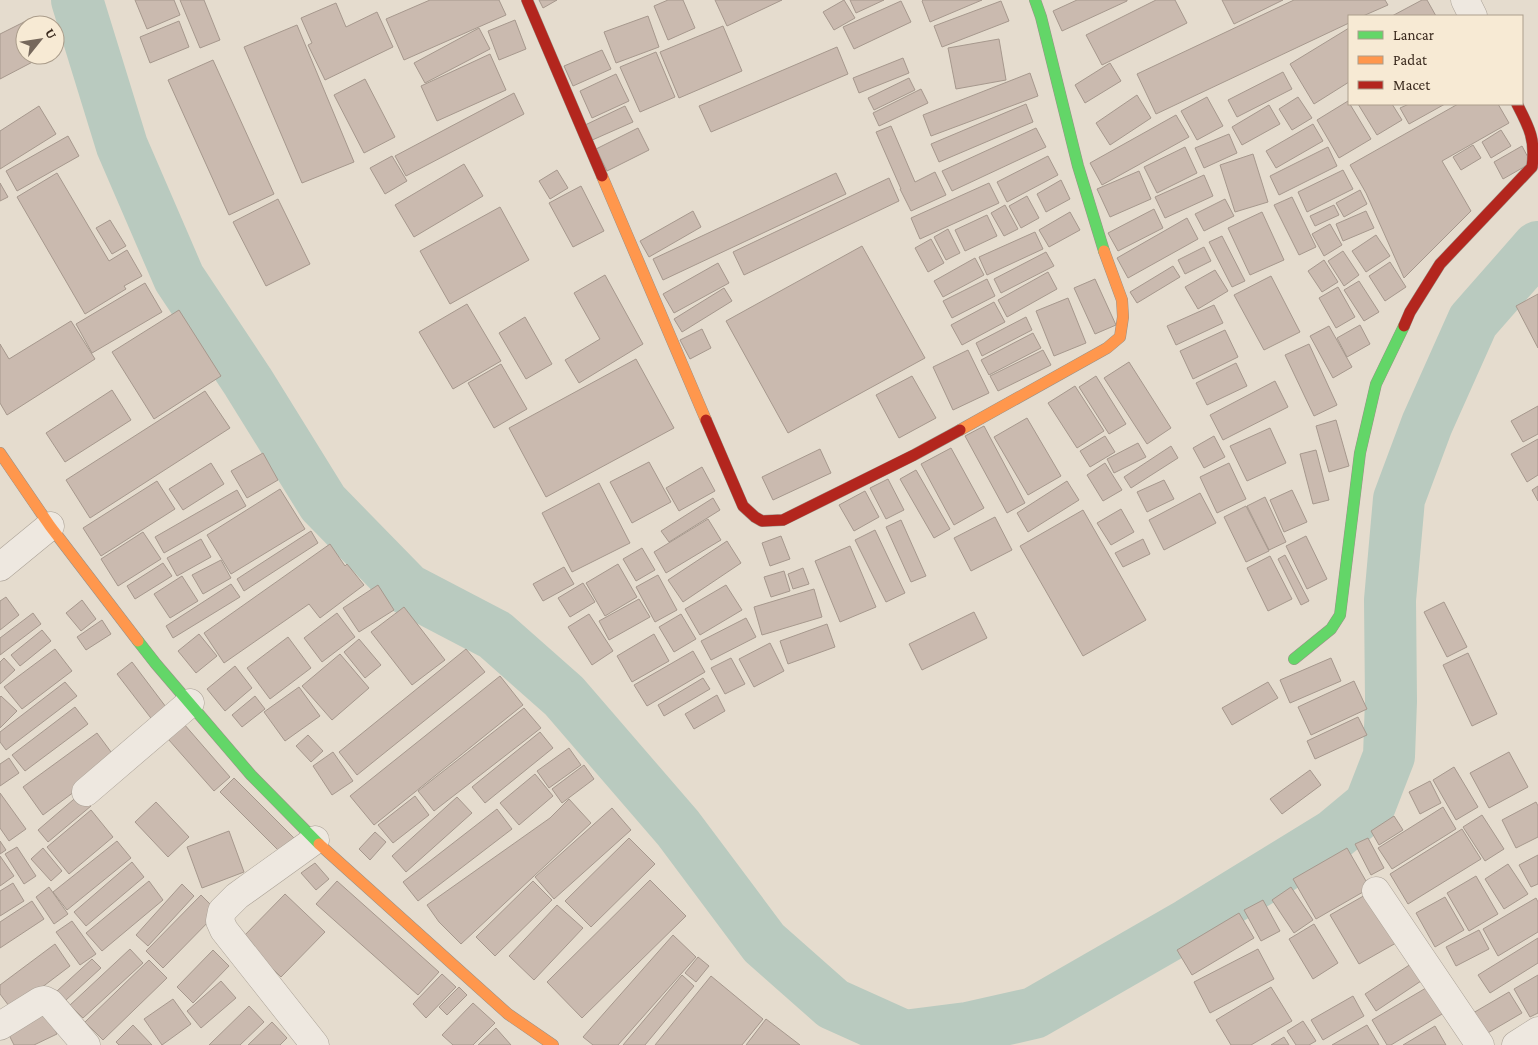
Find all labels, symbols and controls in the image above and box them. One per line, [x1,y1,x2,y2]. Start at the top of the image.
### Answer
north arrow [15,15,65,65]
legend [1348,15,1523,105]
text: U [42,25,61,42]
text: Lancar [1393,27,1435,43]
text: Padat [1393,52,1428,68]
text: Macet [1393,77,1431,93]

